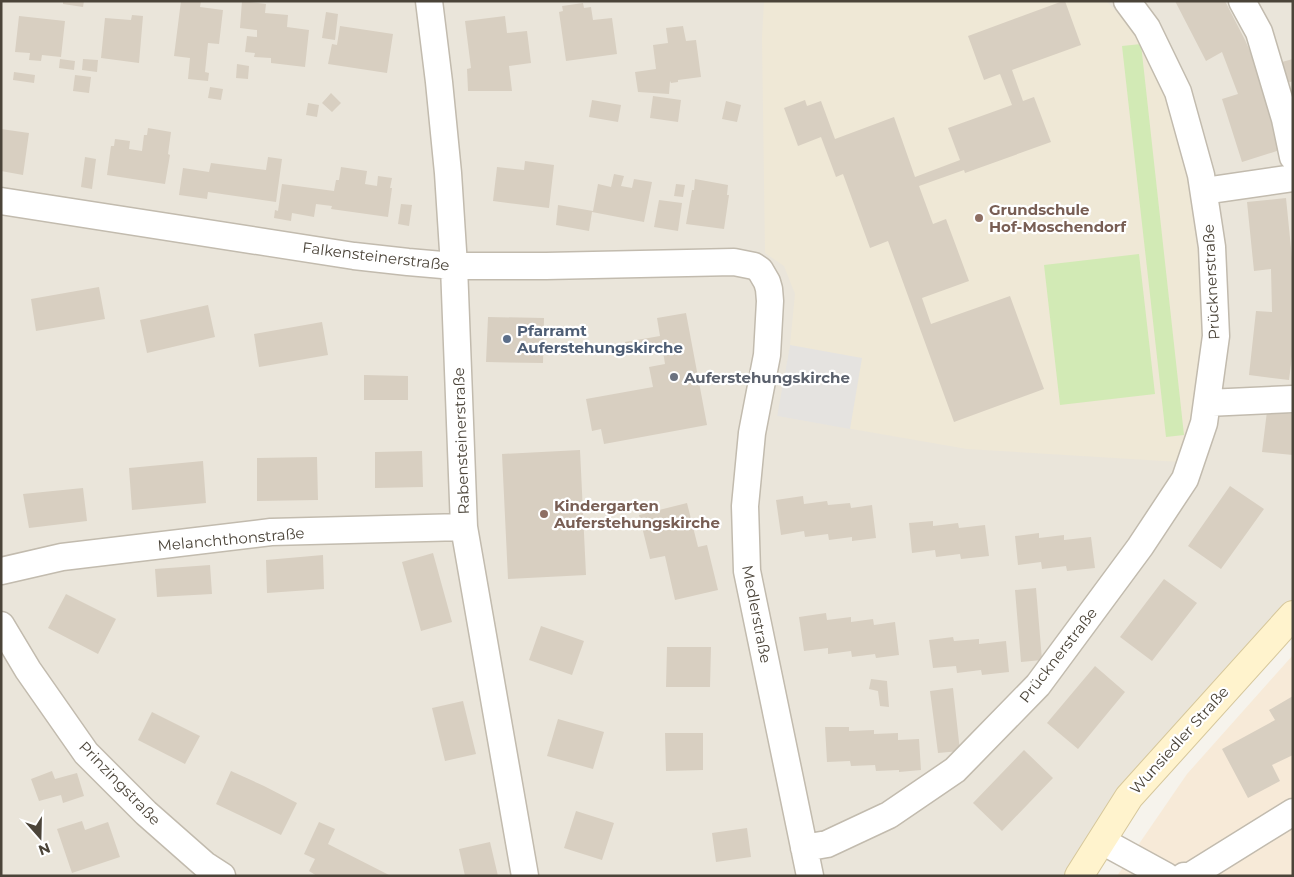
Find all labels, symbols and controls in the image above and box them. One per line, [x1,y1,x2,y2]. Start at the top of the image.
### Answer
place label: Grundschule Hof-Moschendorf [989,200,1127,236]
marker: Grundschule Hof-Moschendorf [973,212,985,224]
street label: Prücknerstraße [1198,224,1224,340]
street label: Falkensteinerstraße [301,238,451,274]
place label: Pfarramt Auferstehungskirche [516,321,683,357]
marker: Pfarramt Auferstehungskirche [501,333,513,345]
street label: Rabensteinerstraße [449,367,473,515]
place label: Auferstehungskirche [683,368,850,387]
marker: Auferstehungskirche [668,371,680,383]
place label: Kindergarten Auferstehungskirche [553,496,720,532]
marker: Kindergarten Auferstehungskirche [538,508,550,520]
street label: Melanchthonstraße [157,523,305,555]
street label: Medlerstraße [738,563,776,665]
street label: Prücknerstraße [1015,604,1101,706]
street label: Wunsiedler Straße [1126,682,1232,798]
street label: Prinzingstraße [75,737,165,829]
north arrow [15,812,65,862]
text: N [36,839,53,860]

